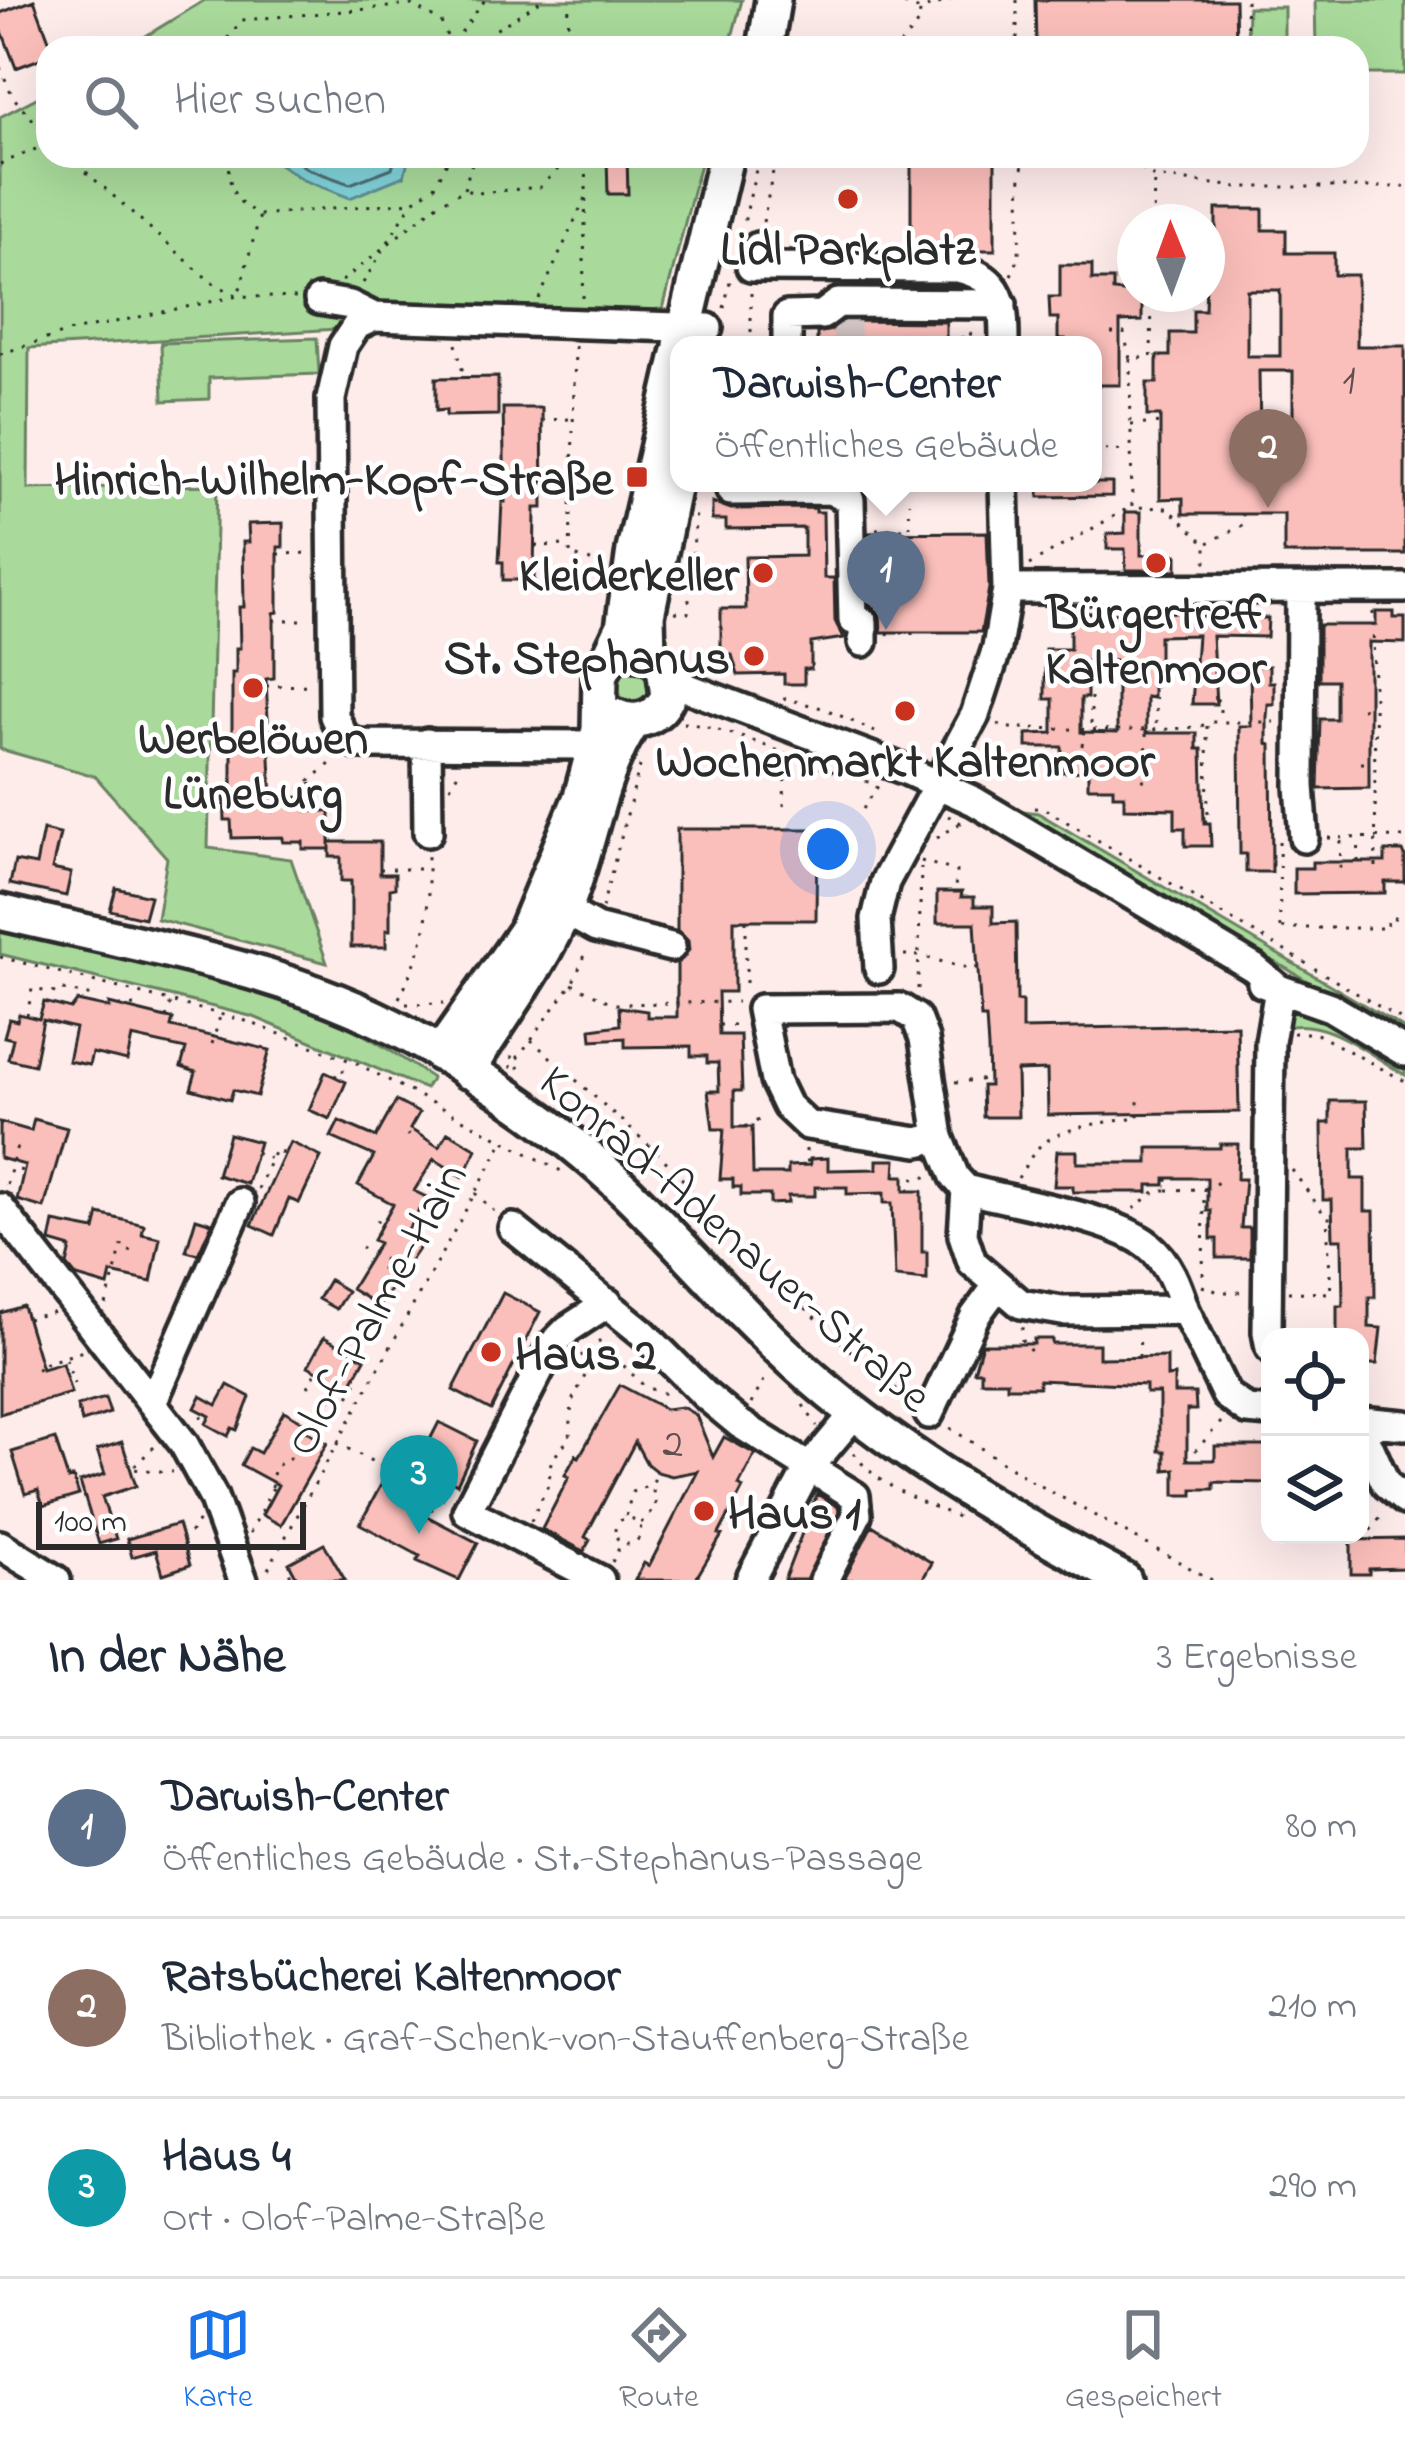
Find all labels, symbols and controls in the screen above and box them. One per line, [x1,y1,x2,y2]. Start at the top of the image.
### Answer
search box [36,36,1369,168]
icon: search [78,69,144,135]
text: Hier suchen [174,69,386,135]
marker: Lidl Parkplatz [835,186,861,212]
north arrow [1117,204,1225,312]
place label: Lidl Parkplatz [720,217,976,287]
popup [670,336,1102,492]
house number: 1 [1342,351,1356,412]
text: Darwish-Center [714,353,1000,419]
pin: 2 [1229,409,1307,508]
text: Öffentliches Gebäude [714,419,1058,476]
place label: Hinrich-Wilhelm-Kopf-Straße [54,447,614,517]
marker: Hinrich-Wilhelm-Kopf-Straße [624,464,650,490]
pin: 1 [847,531,925,630]
place label: Kleiderkeller [519,543,740,613]
marker: Bürgertreff Kaltenmoor [1143,550,1169,576]
marker: Kleiderkeller [750,560,776,586]
place label: Bürgertreff Kaltenmoor [1044,581,1267,706]
place label: St. Stephanus [444,626,730,696]
marker: St. Stephanus [741,643,767,669]
marker: Werbelöwen Lüneburg [240,675,266,701]
marker: Wochenmarkt Kaltenmoor [892,698,918,724]
place label: Werbelöwen Lüneburg [138,706,368,833]
place label: Wochenmarkt Kaltenmoor [655,729,1156,799]
your location [798,819,858,879]
street label: Konrad-Adenauer-Straße [522,1050,946,1432]
street label: Olof-Palme-Hain [269,1151,488,1470]
place label: Haus 2 [515,1322,657,1392]
map controls [1261,1328,1369,1544]
button: locate [1261,1328,1369,1436]
marker: Haus 2 [478,1339,504,1365]
house number: 2 [663,1415,683,1476]
pin: 3 [380,1435,458,1534]
button: layers [1261,1436,1369,1544]
place label: Haus 1 [728,1481,861,1551]
scale bar [36,1496,306,1549]
marker: Haus 1 [691,1498,717,1524]
text: 100 m [54,1499,127,1547]
text: In der Nähe [48,1621,285,1696]
text: 3 Ergebnisse [1156,1630,1357,1687]
text: Darwish-Center [162,1766,448,1832]
text: 1 [81,1799,93,1856]
text: 80 m [1286,1799,1357,1856]
text: Öffentliches Gebäude · St.-Stephanus-Passage [162,1832,923,1889]
text: Ratsbücherei Kaltenmoor [162,1946,620,2012]
text: 2 [77,1979,97,2036]
text: 210 m [1268,1979,1357,2036]
text: Bibliothek · Graf-Schenk-von-Stauffenberg-Straße [162,2012,969,2069]
text: Haus 4 [162,2126,291,2192]
text: 3 [79,2159,95,2216]
text: 290 m [1269,2159,1357,2216]
text: Ort · Olof-Palme-Straße [162,2192,545,2249]
tab: Karte [183,2302,253,2422]
tab: Route [619,2302,699,2422]
tab: Gespeichert [1065,2302,1222,2422]

